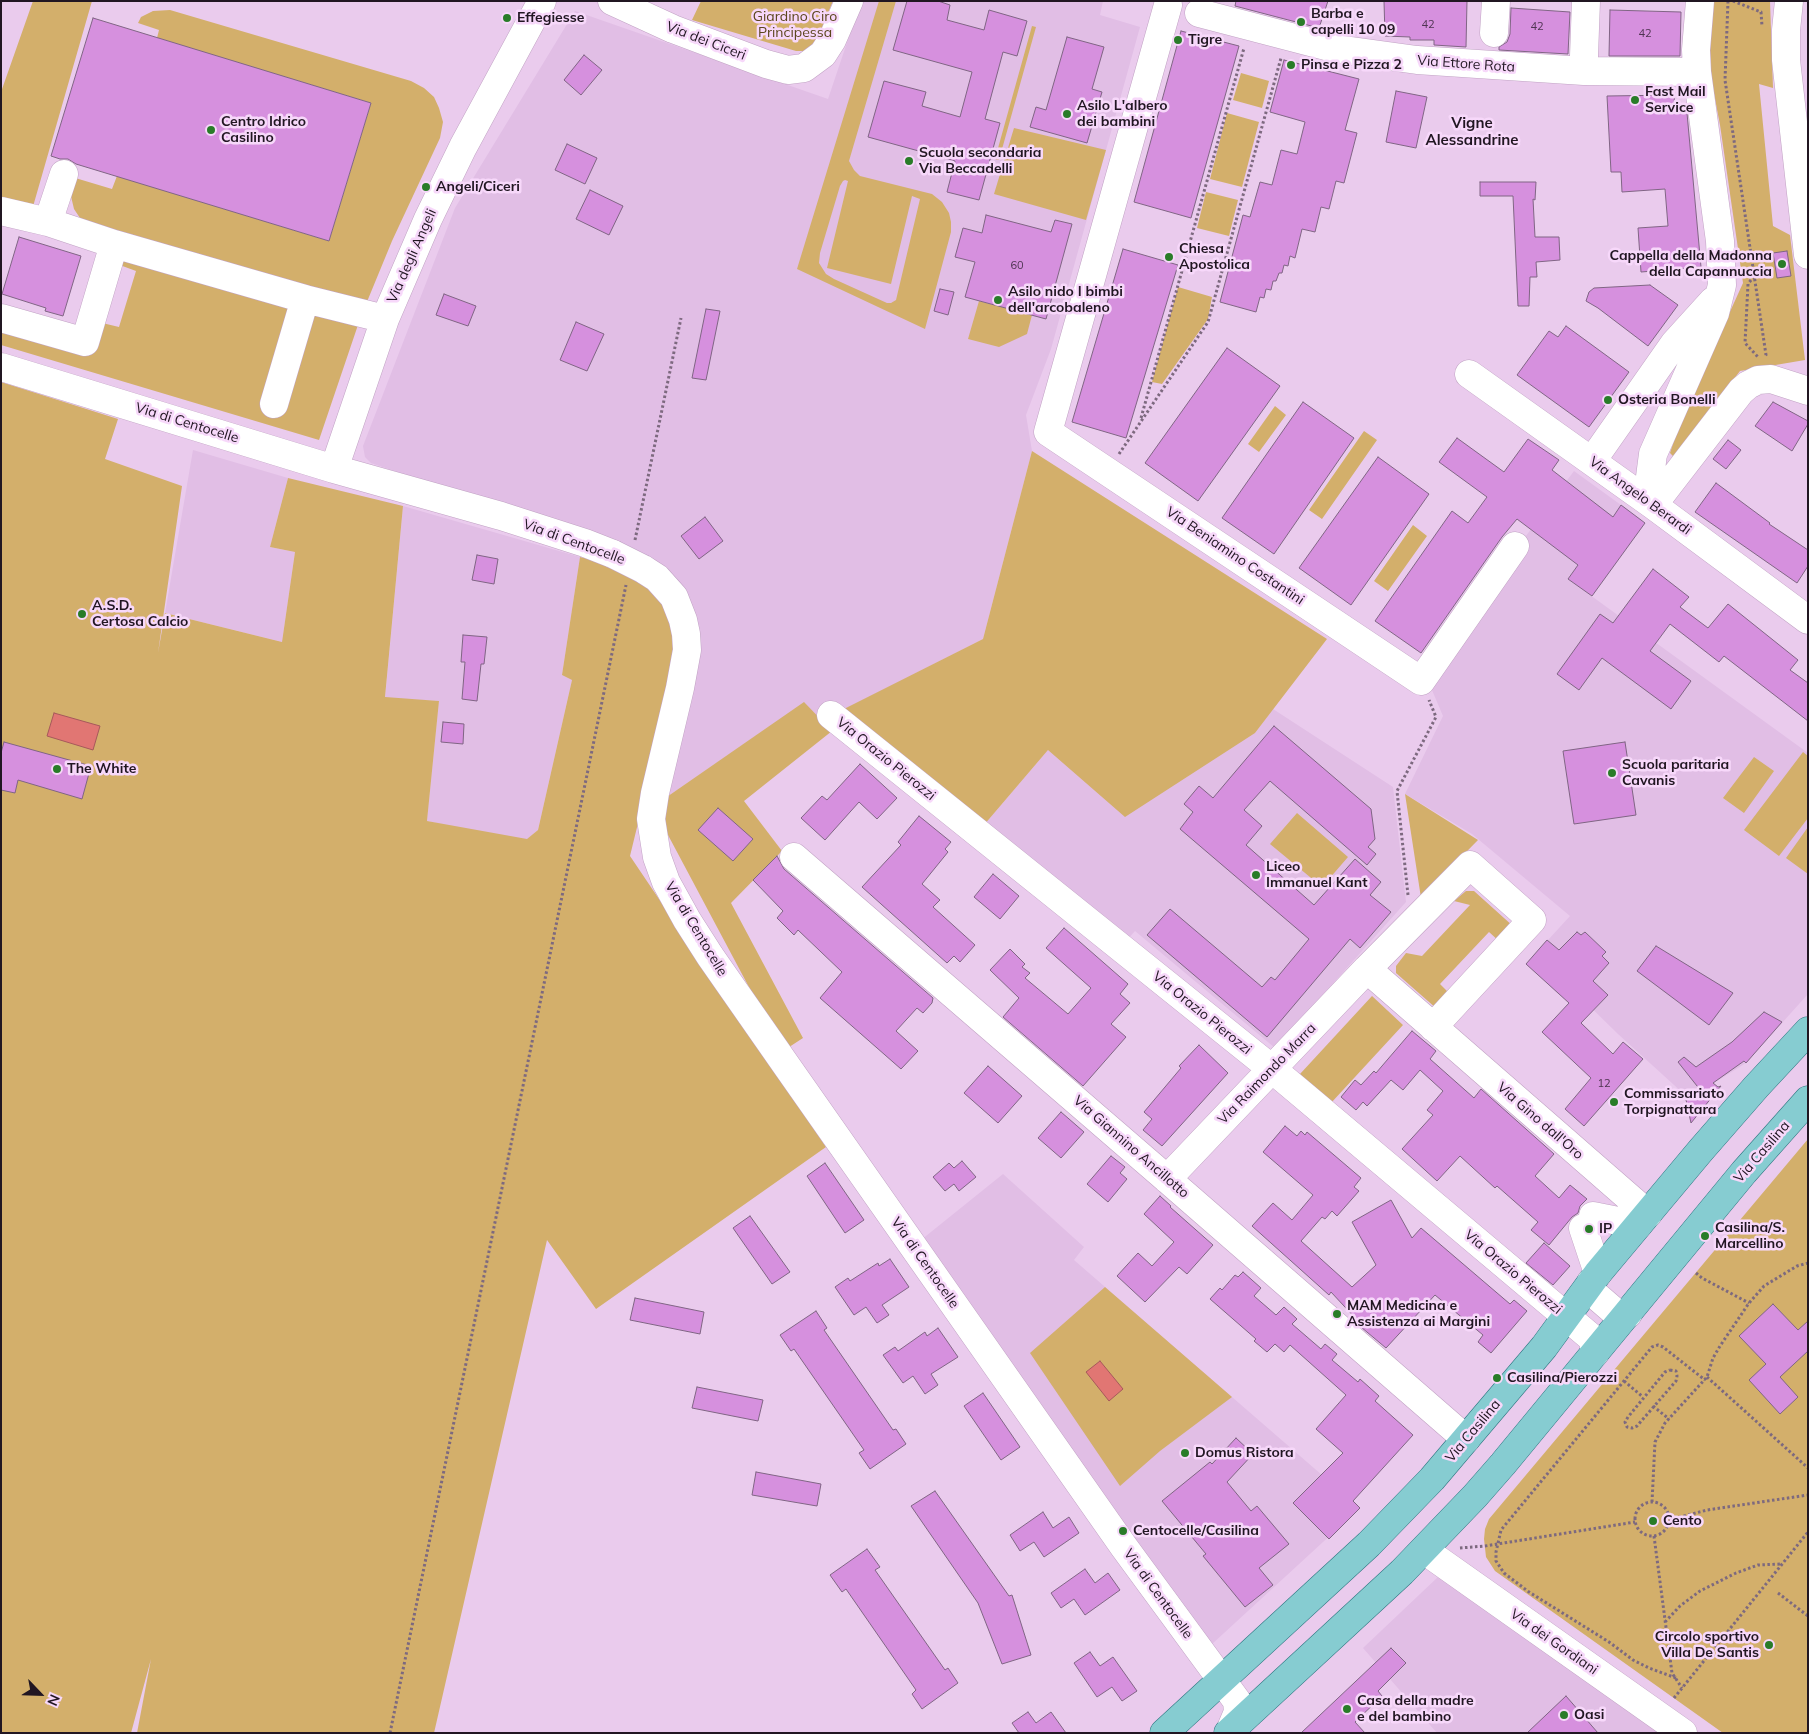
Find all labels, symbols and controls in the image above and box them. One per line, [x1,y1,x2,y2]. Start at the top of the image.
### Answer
place label: Barba e capelli 10 09 [1311,6,1395,38]
park label: Giardino Ciro Principessa [753,9,837,41]
place label: Effegiesse [517,10,584,26]
marker: Effegiesse [501,12,513,24]
marker: Barba e capelli 10 09 [1295,16,1307,28]
street label: Via dei Ciceri [664,18,748,64]
house number: 42 [1421,18,1435,32]
house number: 42 [1530,20,1544,34]
house number: 42 [1638,27,1652,41]
place label: Tigre [1188,32,1222,48]
marker: Tigre [1172,34,1184,46]
street label: Via Ettore Rota [1417,52,1515,76]
place label: Pinsa e Pizza 2 [1301,57,1402,73]
marker: Pinsa e Pizza 2 [1285,59,1297,71]
place label: Fast Mail Service [1645,84,1706,116]
marker: Fast Mail Service [1629,94,1641,106]
place label: Asilo L'albero dei bambini [1077,98,1167,130]
marker: Asilo L'albero dei bambini [1061,108,1073,120]
place label: Centro Idrico Casilino [221,114,306,146]
district label: Vigne Alessandrine [1425,114,1519,149]
marker: Centro Idrico Casilino [205,124,217,136]
place label: Scuola secondaria Via Beccadelli [919,145,1041,178]
marker: Scuola secondaria Via Beccadelli [903,155,915,167]
place label: Angeli/Ciceri [436,179,520,195]
marker: Angeli/Ciceri [420,181,432,193]
street label: Via degli Angeli [384,206,440,306]
place label: Chiesa Apostolica [1179,241,1250,274]
place label: Cappella della Madonna della Capannuccia [1610,248,1772,280]
marker: Chiesa Apostolica [1163,251,1175,263]
marker: Cappella della Madonna della Capannuccia [1776,258,1788,270]
house number: 60 [1010,259,1024,273]
place label: Asilo nido I bimbi dell'arcobaleno [1008,284,1123,316]
marker: Asilo nido I bimbi dell'arcobaleno [992,294,1004,306]
place label: Osteria Bonelli [1618,392,1716,408]
marker: Osteria Bonelli [1602,394,1614,406]
street label: Via di Centocelle [133,399,241,447]
street label: Via Angelo Berardi [1586,453,1694,539]
street label: Via Beniamino Costantini [1163,503,1307,609]
street label: Via di Centocelle [521,516,627,568]
place label: A.S.D. Certosa Calcio [92,598,188,630]
marker: A.S.D. Certosa Calcio [76,608,88,620]
street label: Via Orazio Pierozzi [833,714,939,804]
place label: Scuola paritaria Cavanis [1622,757,1729,790]
place label: The White [67,761,136,777]
marker: The White [51,763,63,775]
marker: Scuola paritaria Cavanis [1606,767,1618,779]
place label: Liceo Immanuel Kant [1266,859,1368,892]
marker: Liceo Immanuel Kant [1250,869,1262,881]
street label: Via di Centocelle [661,879,731,979]
street label: Via Orazio Pierozzi [1149,968,1255,1058]
street label: Via Raimondo Marra [1214,1020,1320,1128]
house number: 12 [1597,1077,1611,1091]
street label: Via Gino dall'Oro [1493,1079,1587,1163]
place label: Commissariato Torpignattara [1624,1086,1724,1118]
street label: Via Giannino Ancillotto [1070,1092,1192,1202]
marker: Commissariato Torpignattara [1608,1096,1620,1108]
street label: Via Casilina [1731,1118,1793,1186]
street label: Via di Centocelle [887,1214,963,1312]
place label: Casilina/S. Marcellino [1715,1220,1785,1252]
place label: IP [1599,1221,1612,1237]
marker: IP [1583,1223,1595,1235]
street label: Via Orazio Pierozzi [1461,1226,1565,1318]
marker: Casilina/S. Marcellino [1699,1230,1711,1242]
place label: MAM Medicina e Assistenza ai Margini [1347,1298,1490,1330]
marker: MAM Medicina e Assistenza ai Margini [1331,1308,1343,1320]
place label: Casilina/Pierozzi [1507,1370,1617,1386]
marker: Casilina/Pierozzi [1491,1372,1503,1384]
street label: Via Casilina [1442,1396,1504,1466]
place label: Domus Ristora [1195,1445,1294,1461]
marker: Domus Ristora [1179,1447,1191,1459]
place label: Cento [1663,1513,1702,1529]
marker: Cento [1647,1515,1659,1527]
place label: Centocelle/Casilina [1133,1523,1259,1539]
marker: Centocelle/Casilina [1117,1525,1129,1537]
street label: Via di Centocelle [1120,1546,1196,1642]
street label: Via dei Gordiani [1507,1606,1601,1678]
place label: Circolo sportivo Villa De Santis [1655,1629,1759,1661]
marker: Circolo sportivo Villa De Santis [1763,1639,1775,1651]
north arrow [15,1669,65,1719]
text: N [43,1692,64,1709]
place label: Casa della madre e del bambino [1357,1693,1474,1725]
marker: Casa della madre e del bambino [1341,1703,1353,1715]
place label: Oasi [1574,1707,1604,1723]
marker: Oasi [1558,1709,1570,1721]

